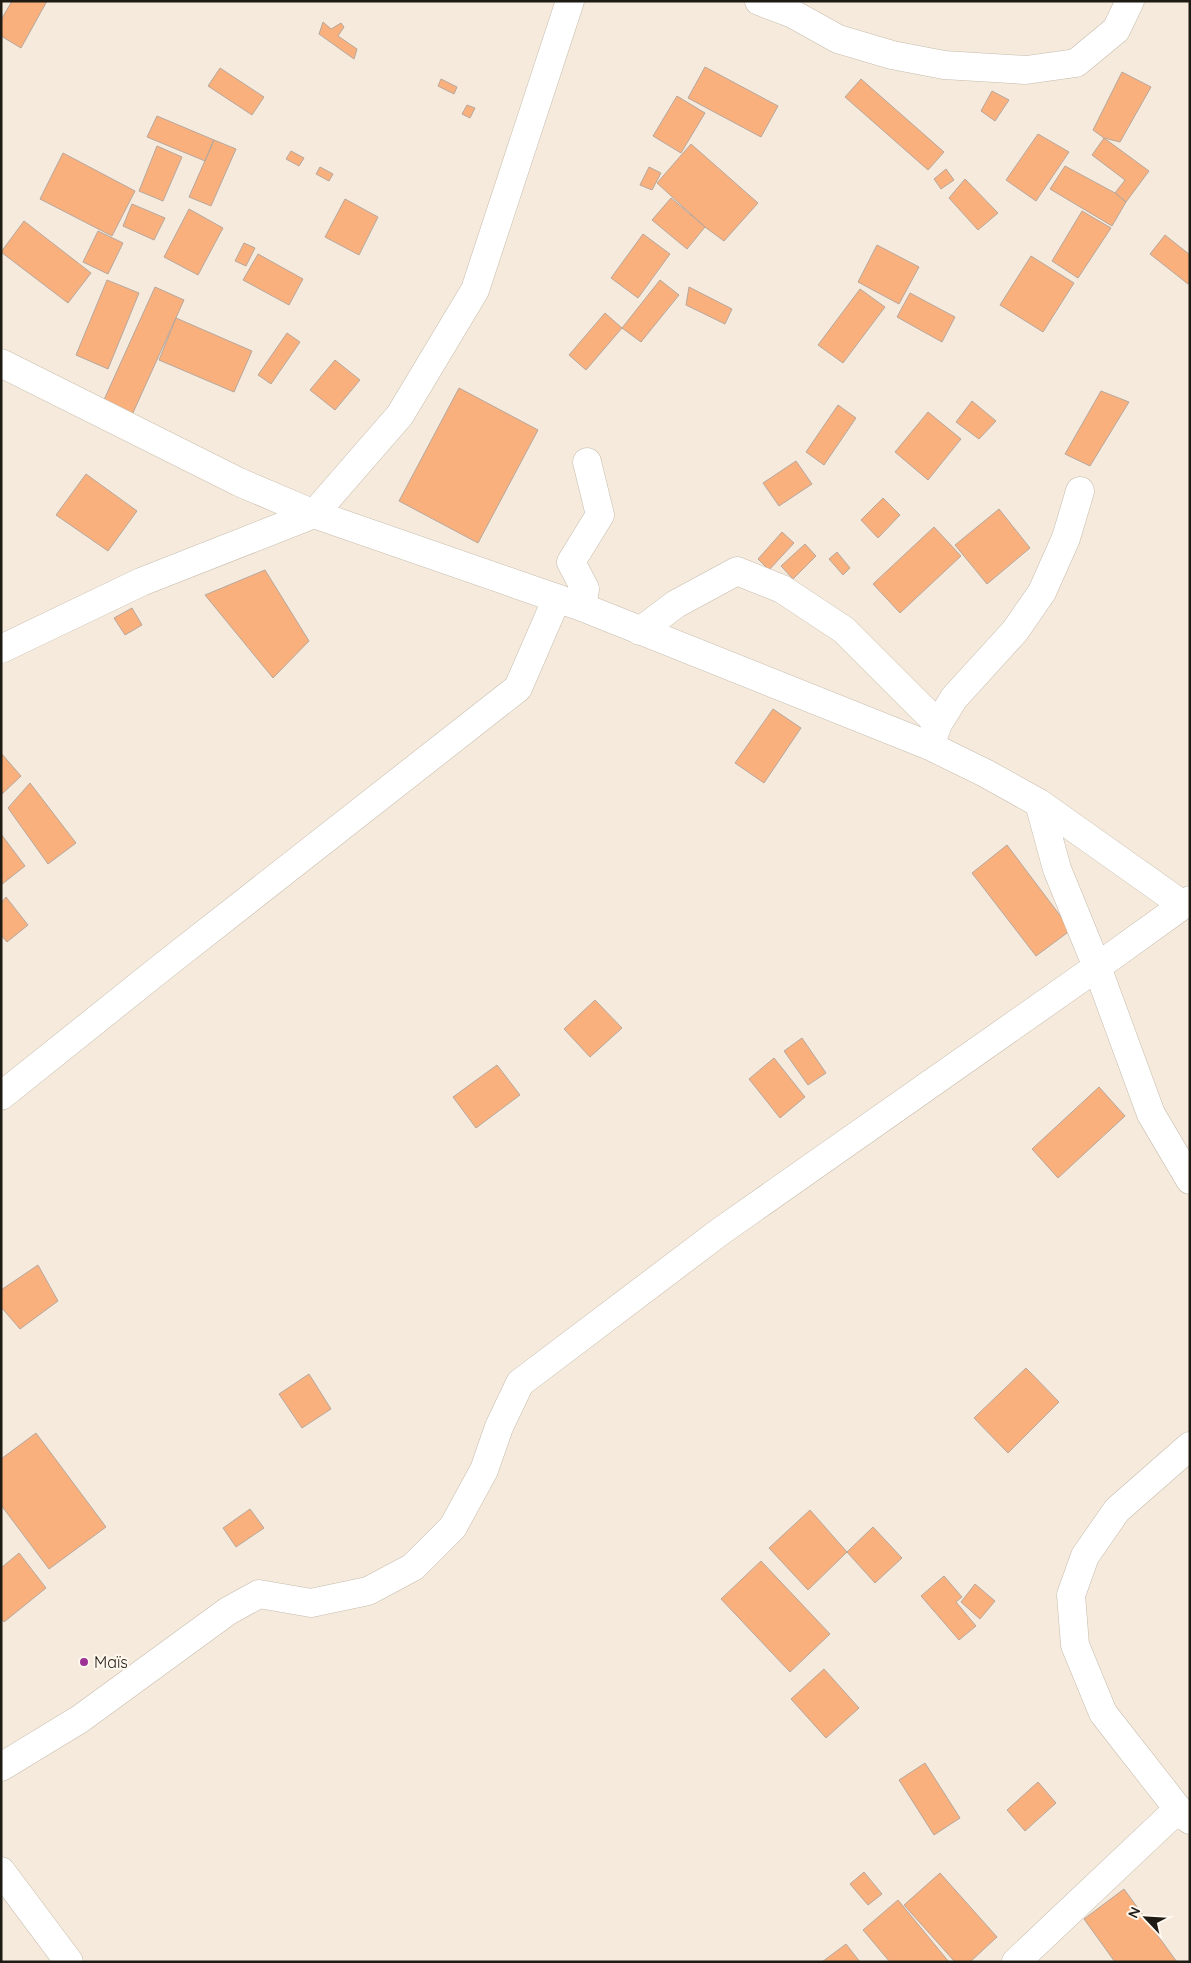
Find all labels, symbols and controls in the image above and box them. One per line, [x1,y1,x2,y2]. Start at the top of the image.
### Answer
place label: Maïs [94,1652,128,1672]
marker: Maïs [78,1656,90,1668]
north arrow [1121,1893,1171,1943]
text: N [1124,1904,1145,1921]

